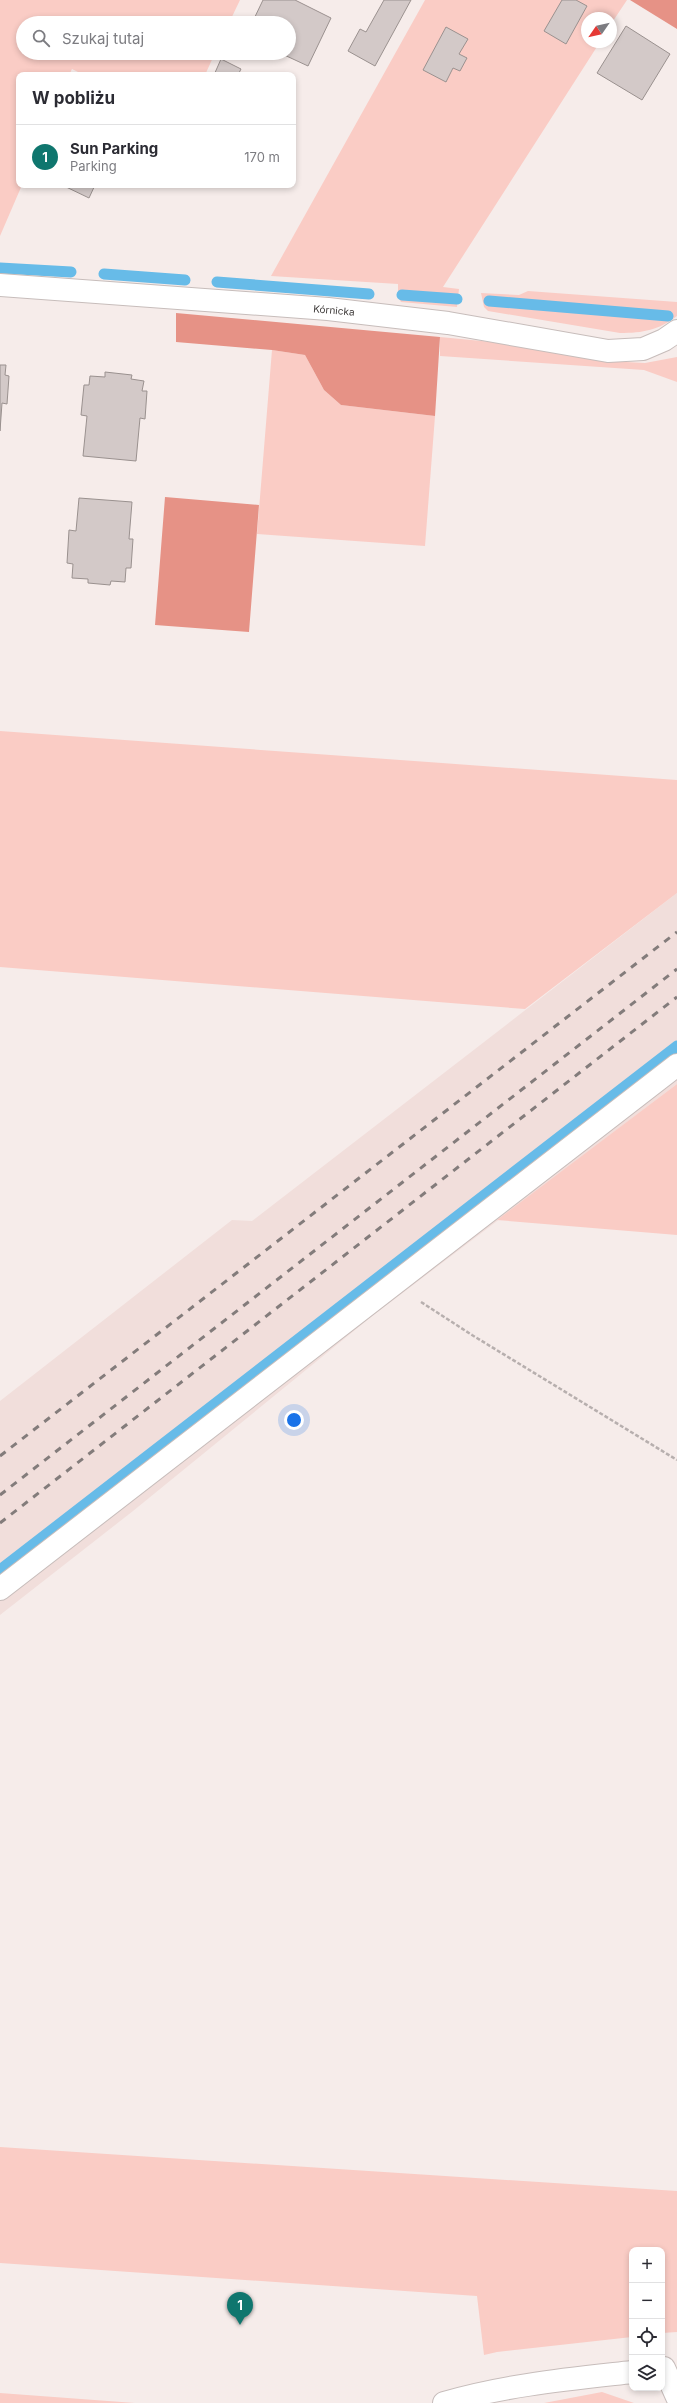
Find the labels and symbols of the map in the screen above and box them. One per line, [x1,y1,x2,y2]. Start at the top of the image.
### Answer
north arrow [581,12,617,48]
street label: Kórnicka [313,302,355,318]
your location [284,1410,304,1430]
pin: 1 [227,2292,253,2325]

